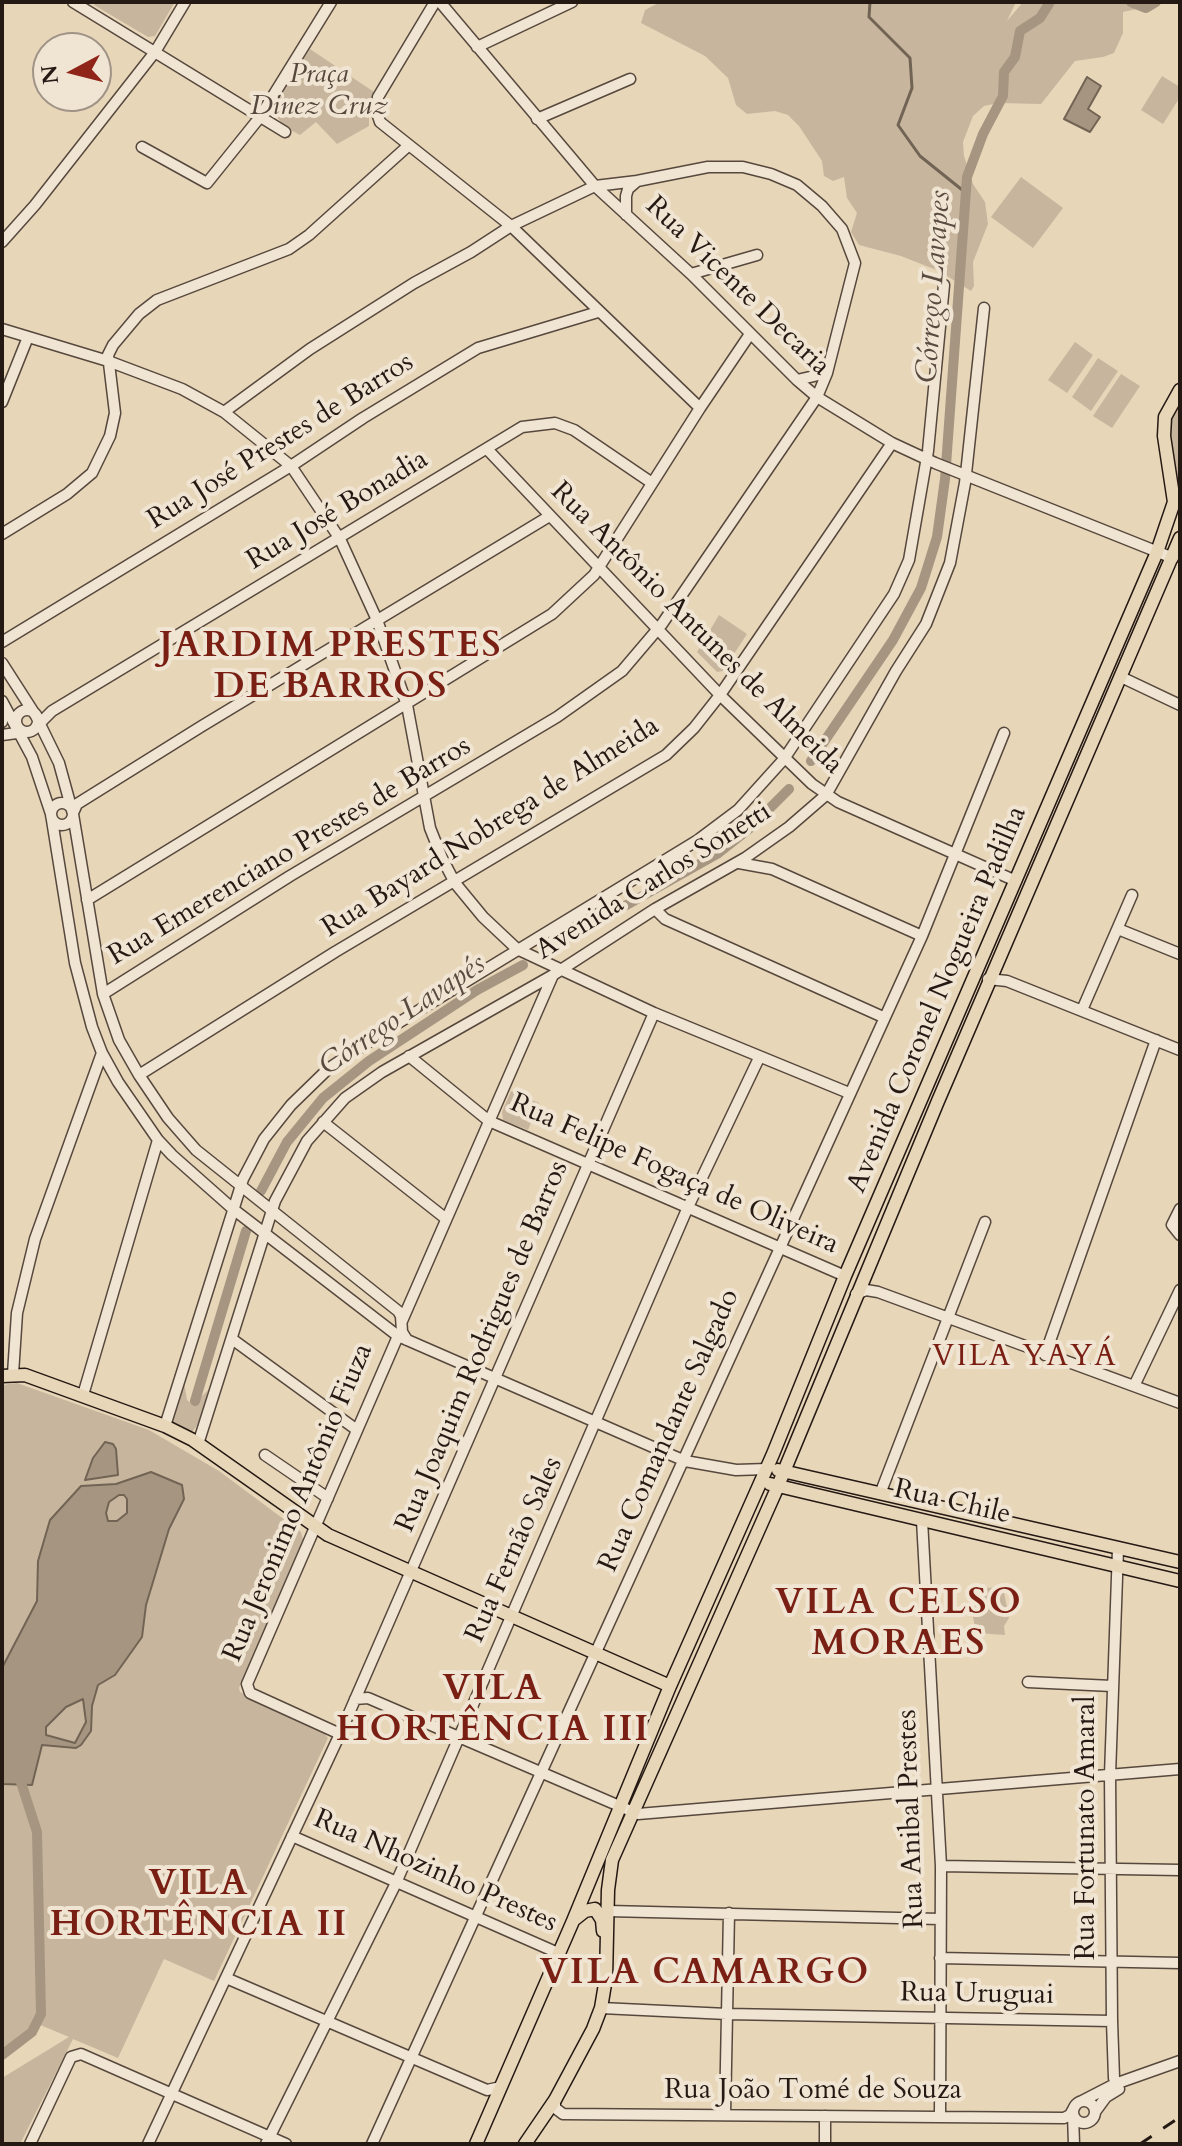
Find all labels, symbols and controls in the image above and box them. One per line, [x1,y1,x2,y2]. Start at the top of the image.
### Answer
north arrow [32,32,112,112]
park label: Praça Dinez Cruz [250,59,388,125]
text: N [34,63,66,86]
water label: Córrego Lavapes [910,189,960,385]
street label: Rua Vicente Decaria [638,190,836,384]
street label: Rua José Prestes de Barros [142,346,420,538]
street label: Rua José Bonadia [241,444,435,578]
street label: Rua Antônio Antunes de Almeida [543,476,849,782]
district label: JARDIM PRESTES DE BARROS [159,626,503,711]
street label: Rua Bayard Nobrega de Almeida [316,710,666,946]
street label: Rua Emerenciano Prestes de Barros [103,730,477,974]
street label: Avenida Carlos Sonetti [530,796,778,968]
street label: Avenida Coronel Nogueira Padilha [841,802,1035,1198]
water label: Córrego Lavapés [313,947,493,1085]
street label: Rua Felipe Fogaça de Oliveira [505,1087,843,1263]
street label: Rua Joaquim Rodrigues de Barros [389,1156,577,1538]
street label: Rua Comandante Salgado [592,1285,748,1577]
street label: Rua Jeronimo Antônio Fiuza [217,1339,381,1667]
district label: VILA YAYÁ [932,1340,1118,1376]
street label: Rua Fernão Sales [459,1452,571,1648]
street label: Rua Chile [890,1473,1014,1533]
district label: VILA CELSO MORAES [775,1583,1023,1668]
district label: VILA HORTÊNCIA III [336,1669,650,1754]
street label: Rua Fortunato Amaral [1071,1696,1105,1960]
street label: Rua Anibal Prestes [891,1709,933,1929]
street label: Rua Nhozinho Prestes [308,1803,562,1941]
district label: VILA HORTÊNCIA II [50,1864,348,1949]
district label: VILA CAMARGO [540,1953,870,1997]
street label: Rua Uruguai [900,1977,1054,2013]
street label: Rua João Tomé de Souza [664,2075,962,2109]

